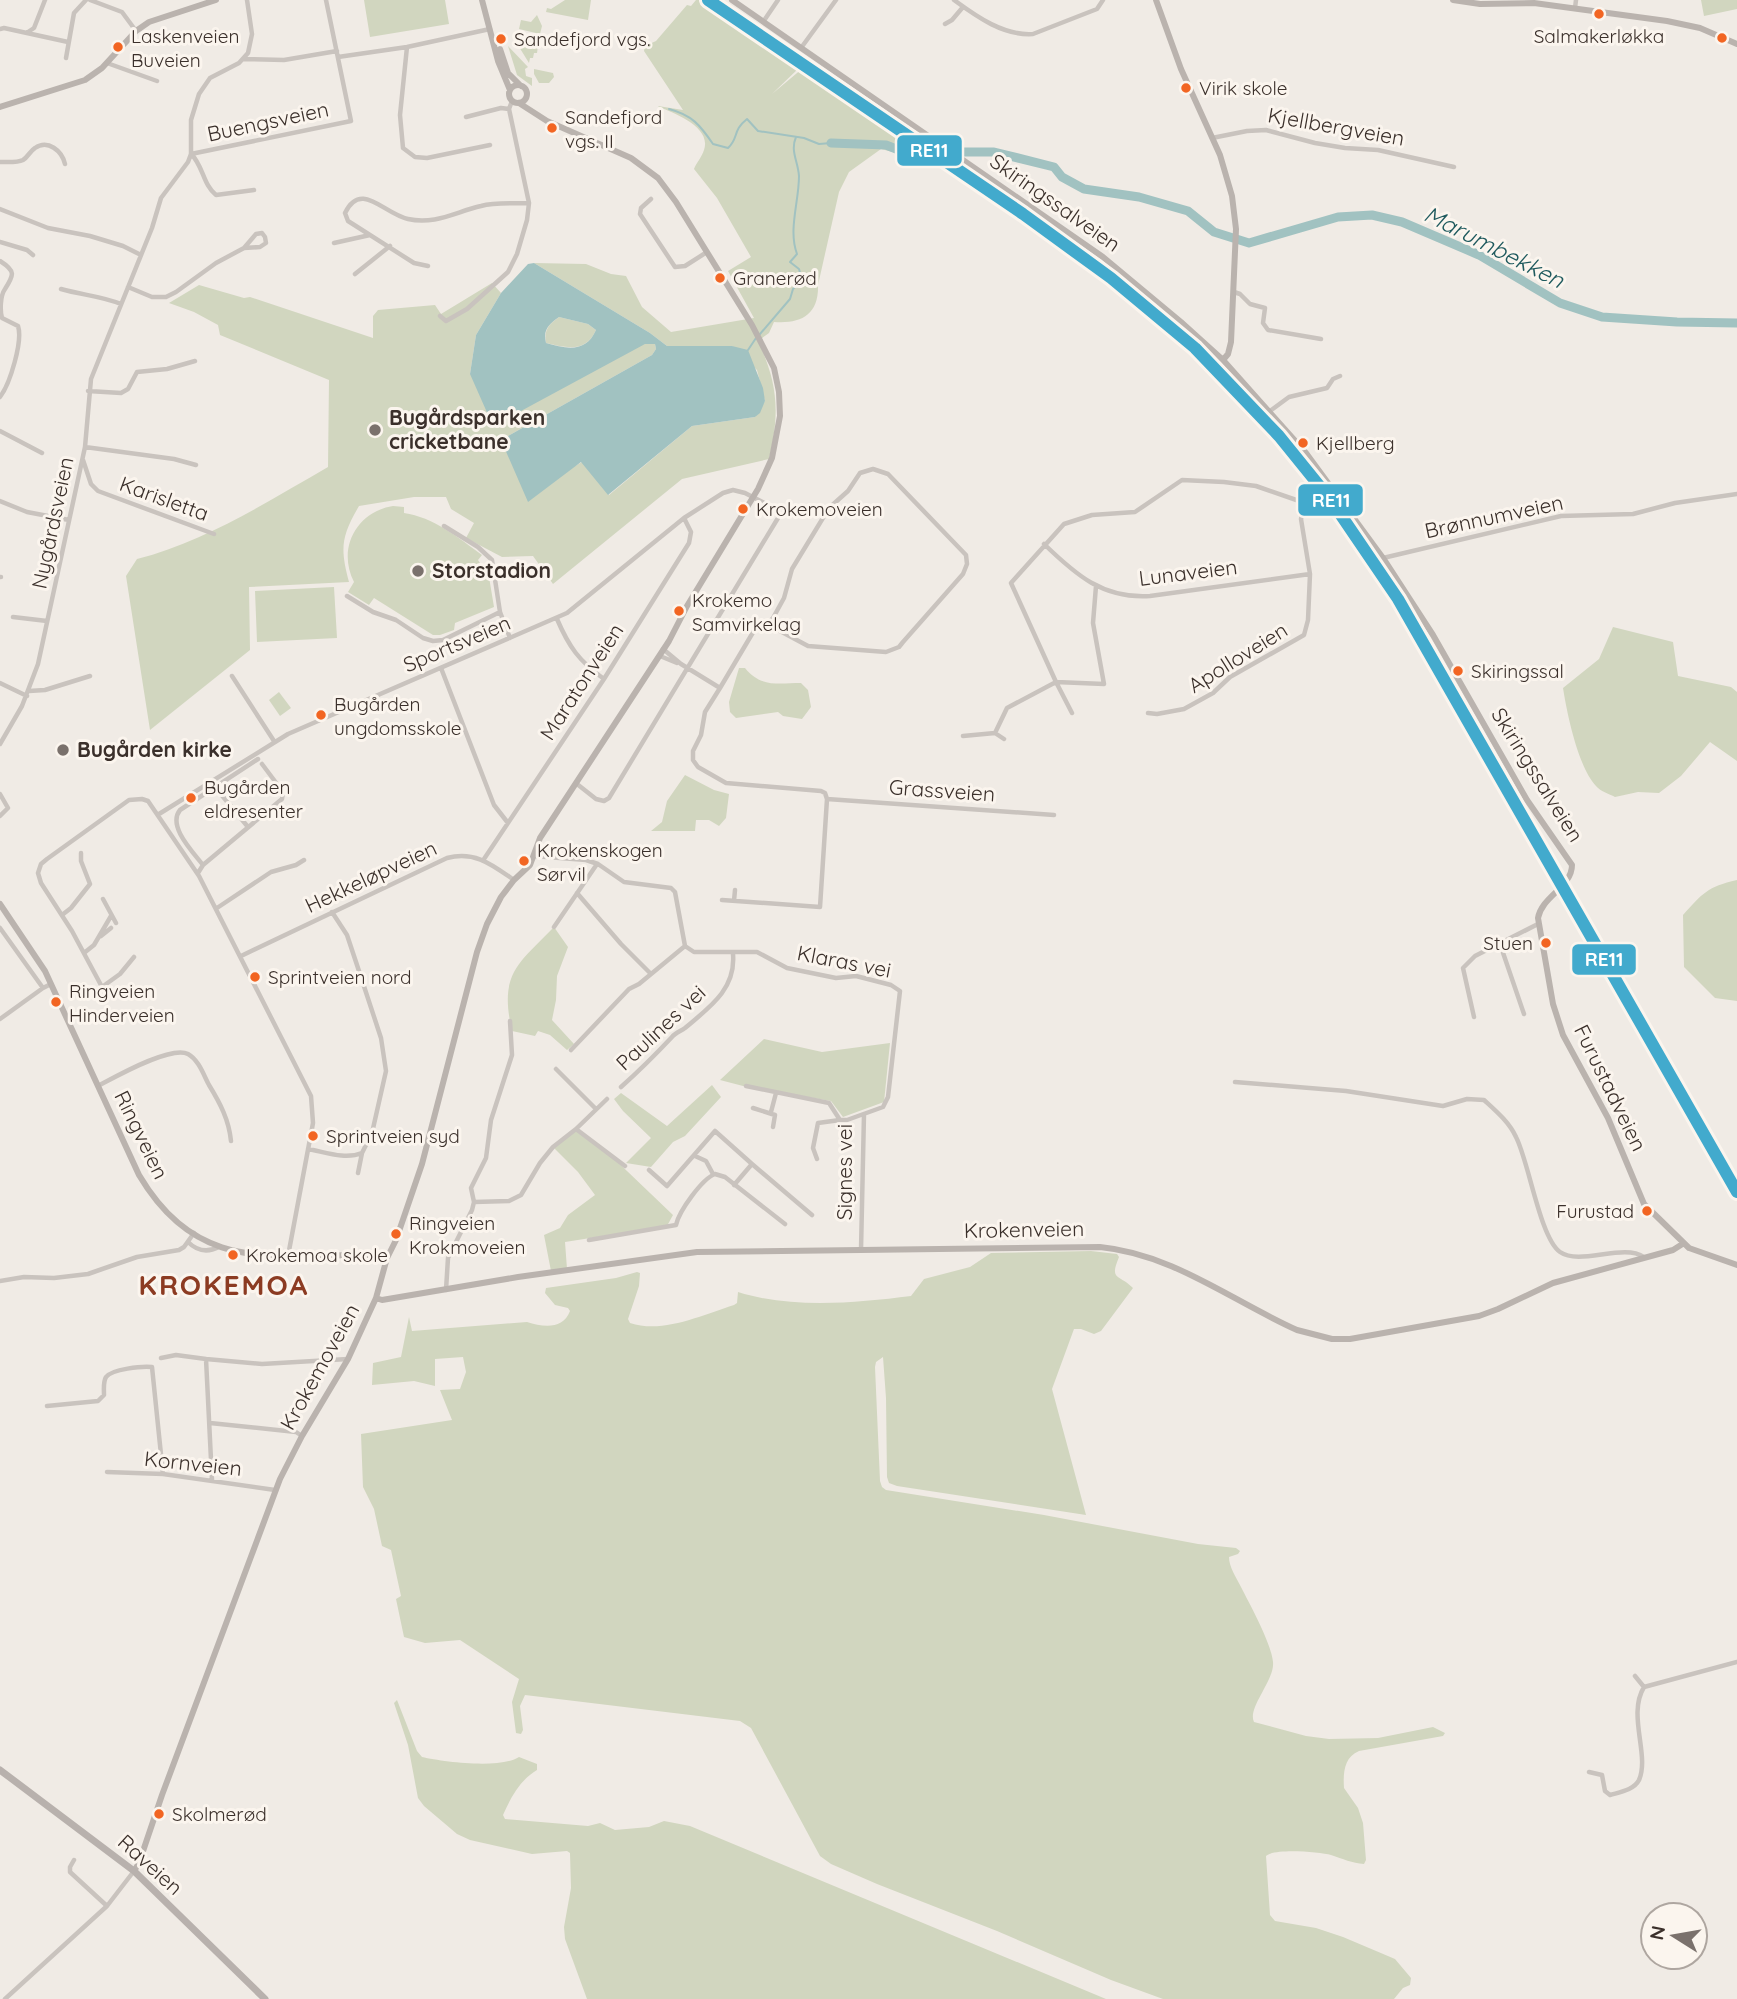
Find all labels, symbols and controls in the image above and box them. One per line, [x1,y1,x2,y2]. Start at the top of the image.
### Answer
marker: Salmakerløkka [1592,7,1606,21]
place label: Laskenveien Buveien [131,24,239,72]
place label: Salmakerløkka [1534,24,1664,48]
place label: Sandefjord vgs. [514,27,650,51]
unlabelled marker [1715,31,1729,45]
marker: Sandefjord vgs. [494,32,508,46]
marker: Laskenveien Buveien [111,40,125,54]
place label: Virik skole [1199,76,1287,100]
marker: Virik skole [1179,81,1193,95]
street label: Buengsveien [205,95,331,147]
street label: Kjellbergveien [1266,101,1406,151]
place label: Sandefjord vgs. II [565,105,662,153]
marker: Sandefjord vgs. II [545,121,559,135]
line badge: RE11 [896,134,963,167]
text: RE11 [910,138,948,162]
street label: Skiringssalveien [985,148,1126,257]
water label: Marumbekken [1419,199,1570,295]
place label: Granerød [733,266,817,290]
marker: Granerød [713,271,727,285]
place label: Bugårdsparken cricketbane [389,404,545,454]
marker: Bugårdsparken cricketbane [367,422,383,438]
place label: Kjellberg [1316,431,1395,455]
marker: Kjellberg [1296,436,1310,450]
street label: Nygårdsveien [25,454,79,591]
street label: Karisletta [116,470,212,526]
line badge: RE11 [1297,483,1364,517]
text: RE11 [1312,488,1350,512]
street label: Brønnumveien [1422,489,1565,543]
place label: Krokemoveien [756,497,883,521]
marker: Krokemoveien [736,502,750,516]
street label: Lunaveien [1137,553,1239,591]
place label: Storstadion [432,557,551,583]
marker: Storstadion [410,563,426,579]
place label: Krokemo Samvirkelag [692,588,801,636]
marker: Krokemo Samvirkelag [672,604,686,618]
street label: Sportsveien [399,609,514,677]
street label: Apolloveien [1183,616,1292,698]
street label: Maratonveien [534,618,628,745]
place label: Skiringssal [1471,659,1564,683]
marker: Skiringssal [1451,664,1465,678]
place label: Bugården ungdomsskole [334,692,462,740]
street label: Skiringssalveien [1486,703,1590,846]
marker: Bugården ungdomsskole [314,708,328,722]
place label: Bugården kirke [77,736,232,762]
marker: Bugården kirke [55,742,71,758]
street label: Grassveien [888,773,996,807]
place label: Bugården eldresenter [204,775,304,823]
marker: Bugården eldresenter [184,791,198,805]
street label: Hekkeløpveien [301,834,441,918]
place label: Krokenskogen Sørvil [537,838,663,886]
marker: Krokenskogen Sørvil [517,854,531,868]
place label: Stuen [1483,931,1533,955]
marker: Stuen [1539,936,1553,950]
street label: Klaras vei [795,939,893,983]
line badge: RE11 [1571,943,1637,976]
text: RE11 [1585,947,1623,971]
place label: Sprintveien nord [268,965,412,989]
marker: Sprintveien nord [248,970,262,984]
place label: Ringveien Hinderveien [69,979,175,1027]
street label: Paulines vei [610,979,711,1075]
marker: Ringveien Hinderveien [49,995,63,1009]
street label: Furustadveien [1569,1020,1653,1155]
street label: Ringveien [109,1086,174,1183]
place label: Sprintveien syd [326,1124,460,1148]
street label: Signes vei [831,1124,857,1220]
marker: Sprintveien syd [306,1129,320,1143]
place label: Furustad [1556,1199,1634,1223]
marker: Furustad [1640,1204,1654,1218]
place label: Ringveien Krokmoveien [409,1211,525,1259]
street label: Krokenveien [964,1215,1084,1243]
marker: Ringveien Krokmoveien [389,1227,403,1241]
place label: Krokemoa skole [246,1243,388,1267]
marker: Krokemoa skole [226,1248,240,1262]
district label: KROKEMOA [139,1267,309,1302]
street label: Krokemoveien [274,1299,364,1434]
street label: Kornveien [143,1445,243,1481]
place label: Skolmerød [172,1802,267,1826]
marker: Skolmerød [152,1807,166,1821]
street label: Raveien [113,1828,188,1900]
north arrow [1639,1901,1709,1971]
text: N [1644,1924,1670,1942]

